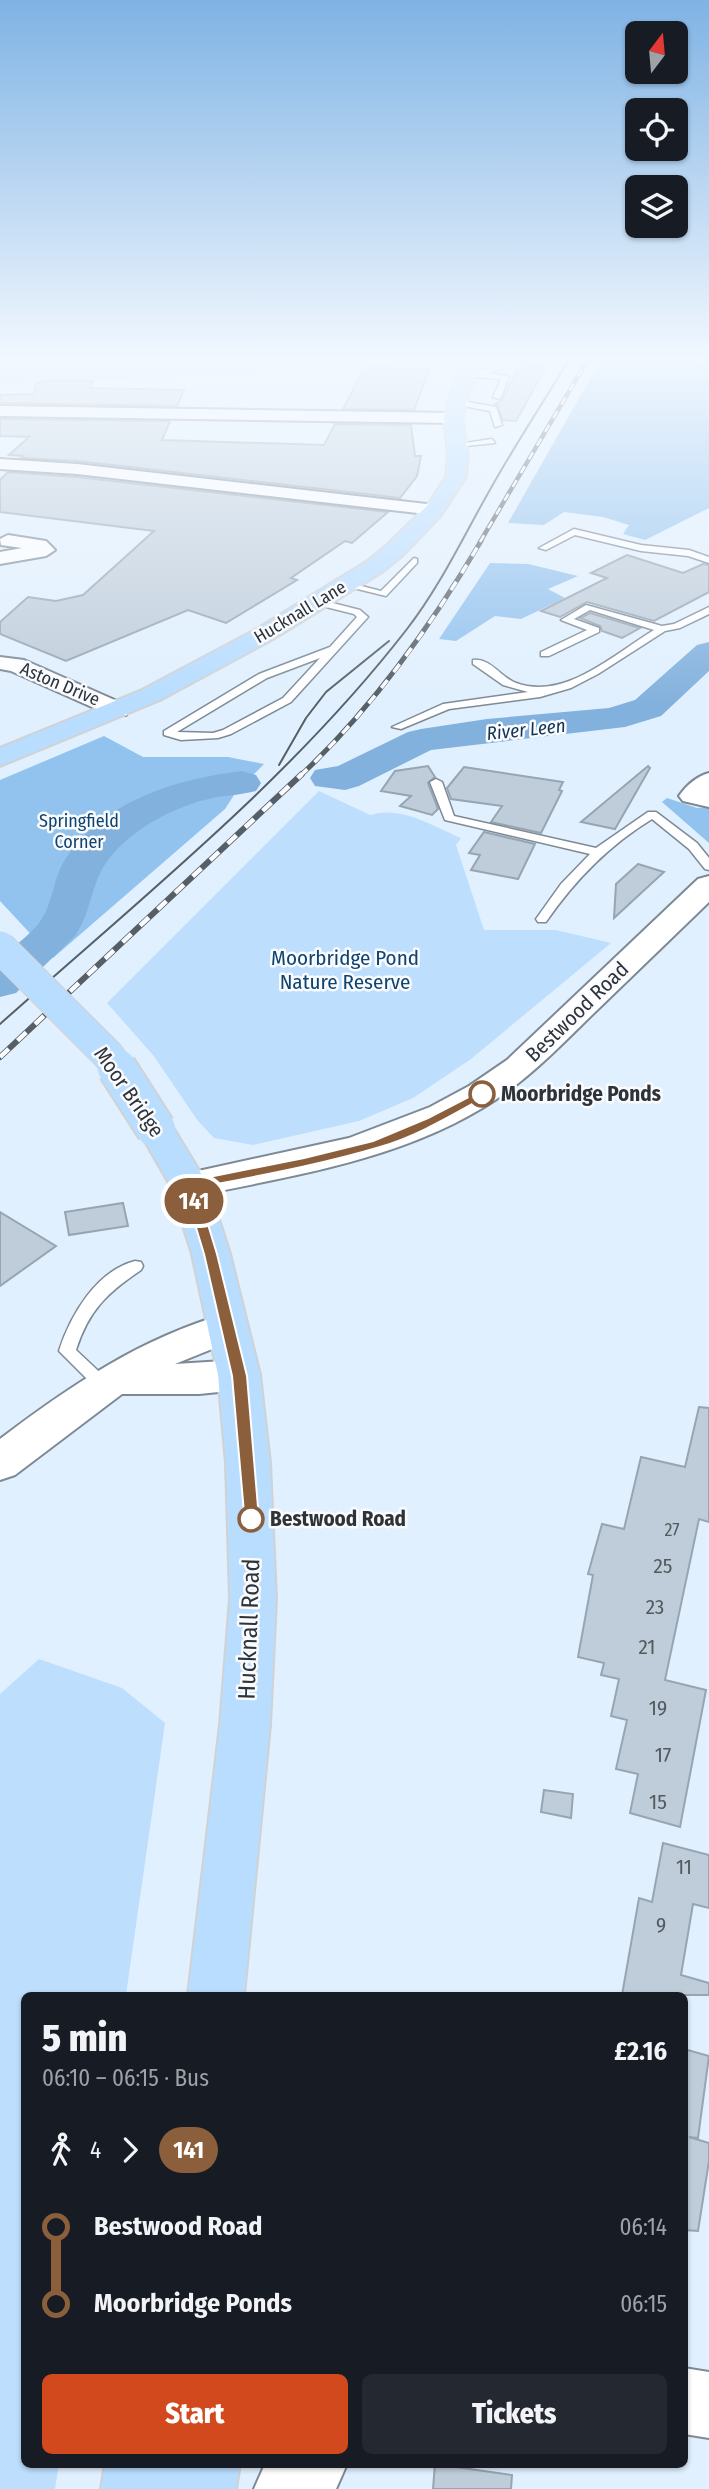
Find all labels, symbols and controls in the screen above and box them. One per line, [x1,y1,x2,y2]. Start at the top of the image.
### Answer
north arrow [625,21,688,84]
map controls [625,21,688,238]
button: locate [625,98,688,161]
button: layers [625,175,688,238]
street label: Hucknall Lane [250,576,350,648]
street label: Aston Drive [17,657,103,711]
water label: River Leen [485,714,567,745]
park label: Springfield Corner [39,810,119,853]
park label: Moorbridge Pond Nature Reserve [271,945,419,995]
street label: Bestwood Road [520,956,634,1068]
street label: Moor Bridge [88,1042,170,1142]
marker: Moorbridge Ponds [469,1081,495,1107]
place label: Moorbridge Ponds [501,1081,661,1107]
line badge: 141 [154,1178,234,1224]
text: 141 [178,1187,210,1215]
marker: Bestwood Road [238,1506,264,1532]
place label: Bestwood Road [270,1506,406,1532]
house number: 27 [664,1519,680,1541]
house number: 25 [654,1553,672,1579]
street label: Hucknall Road [233,1558,265,1700]
house number: 23 [646,1594,664,1620]
house number: 21 [639,1634,656,1660]
house number: 19 [649,1695,667,1721]
house number: 17 [655,1742,671,1768]
house number: 15 [649,1789,667,1815]
house number: 11 [676,1854,692,1880]
house number: 9 [656,1912,666,1938]
text: 5 min [42,2015,127,2061]
text: £2.16 [614,2036,667,2067]
text: 06:10 – 06:15 · Bus [42,2064,209,2092]
icon: walk [42,2131,80,2169]
icon: forward [111,2131,149,2169]
text: 4 [90,2136,101,2164]
text: 141 [173,2136,204,2164]
text: Bestwood Road [94,2211,262,2242]
text: 06:14 [620,2213,667,2241]
text: Moorbridge Ponds [94,2288,292,2319]
text: 06:15 [620,2290,667,2318]
button: Start [42,2374,348,2454]
button: Tickets [362,2374,667,2454]

